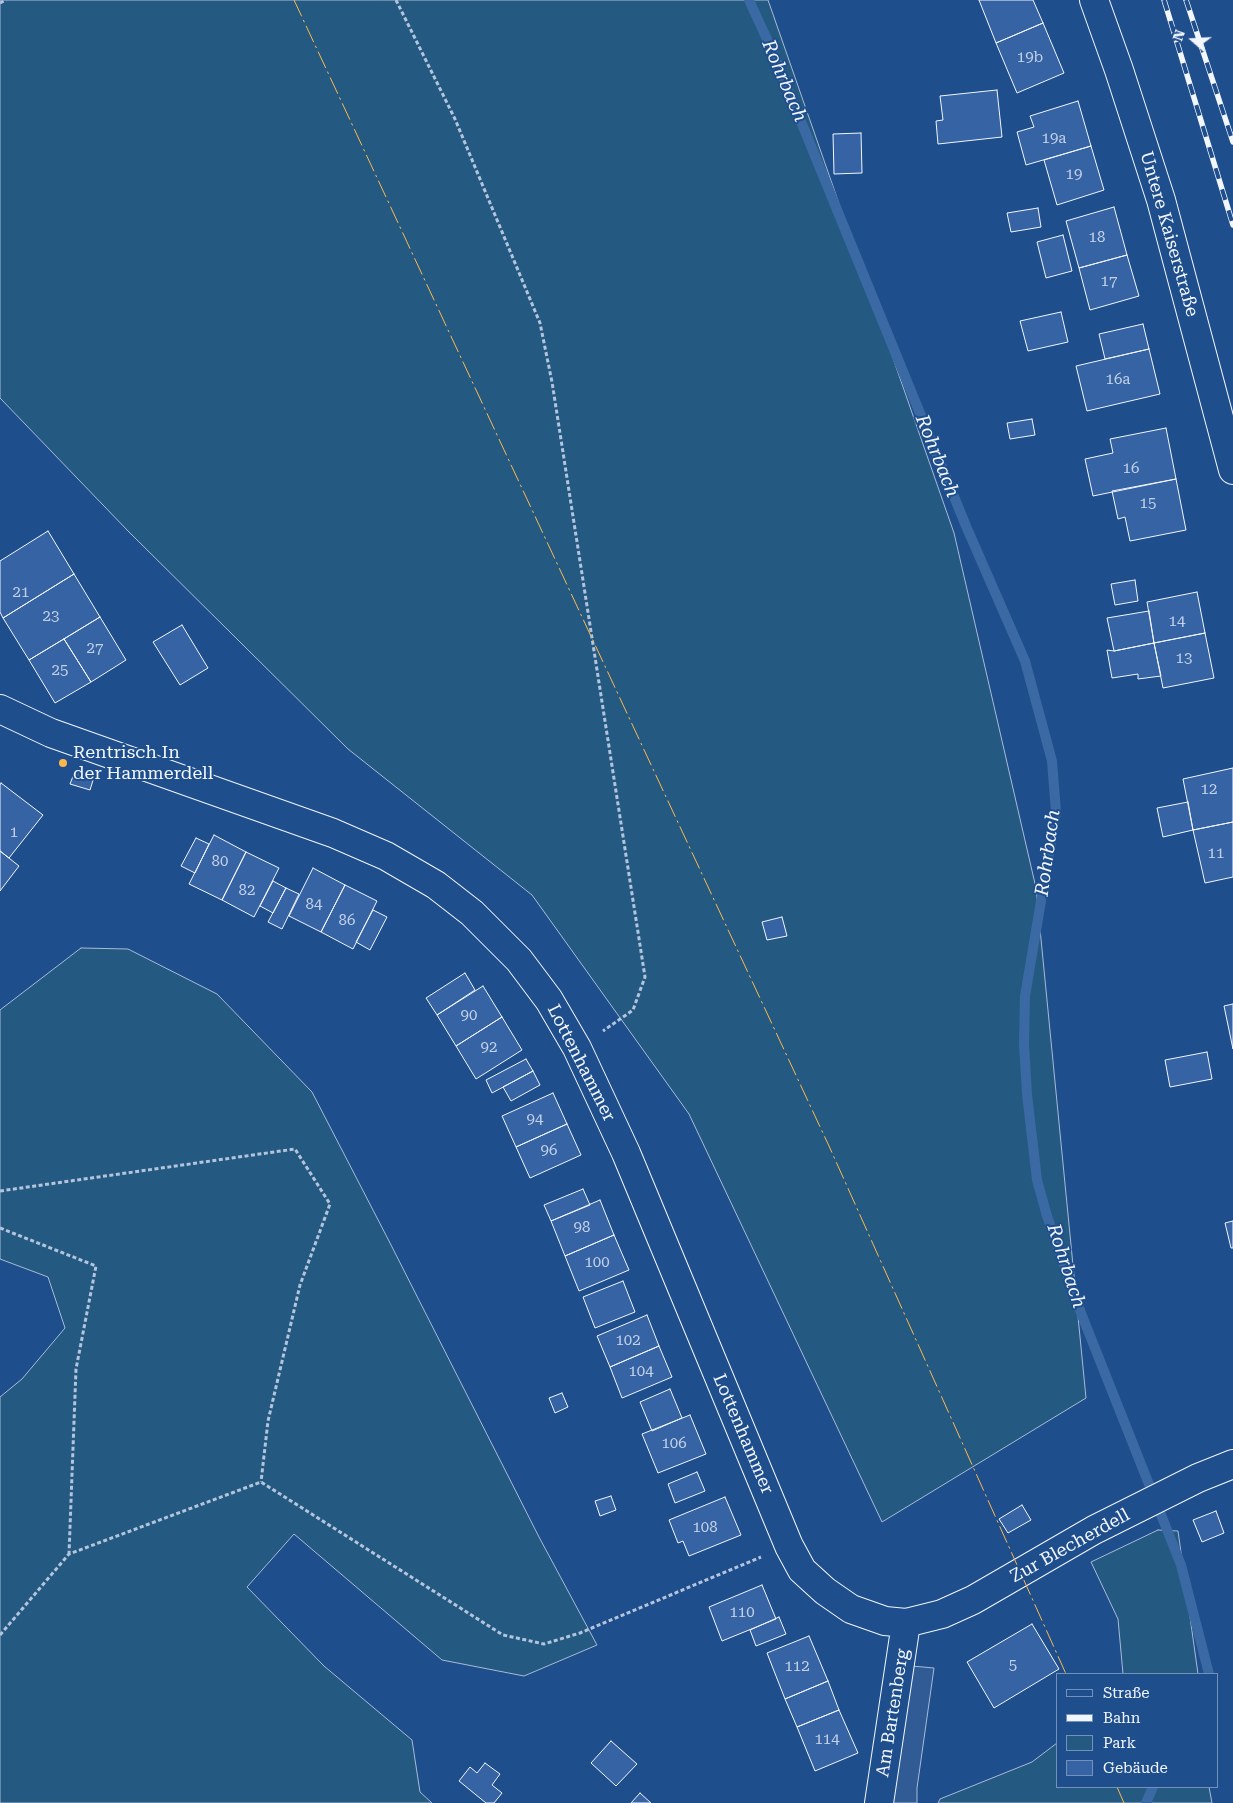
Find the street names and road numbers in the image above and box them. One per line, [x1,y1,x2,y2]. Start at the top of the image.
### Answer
street label: Untere Kaiserstraße [1135,149,1203,319]
street label: Lottenhammer [542,1001,620,1125]
street label: Lottenhammer [708,1371,778,1497]
street label: Zur Blecherdell [1007,1504,1133,1588]
street label: Am Bartenberg [872,1647,914,1779]

